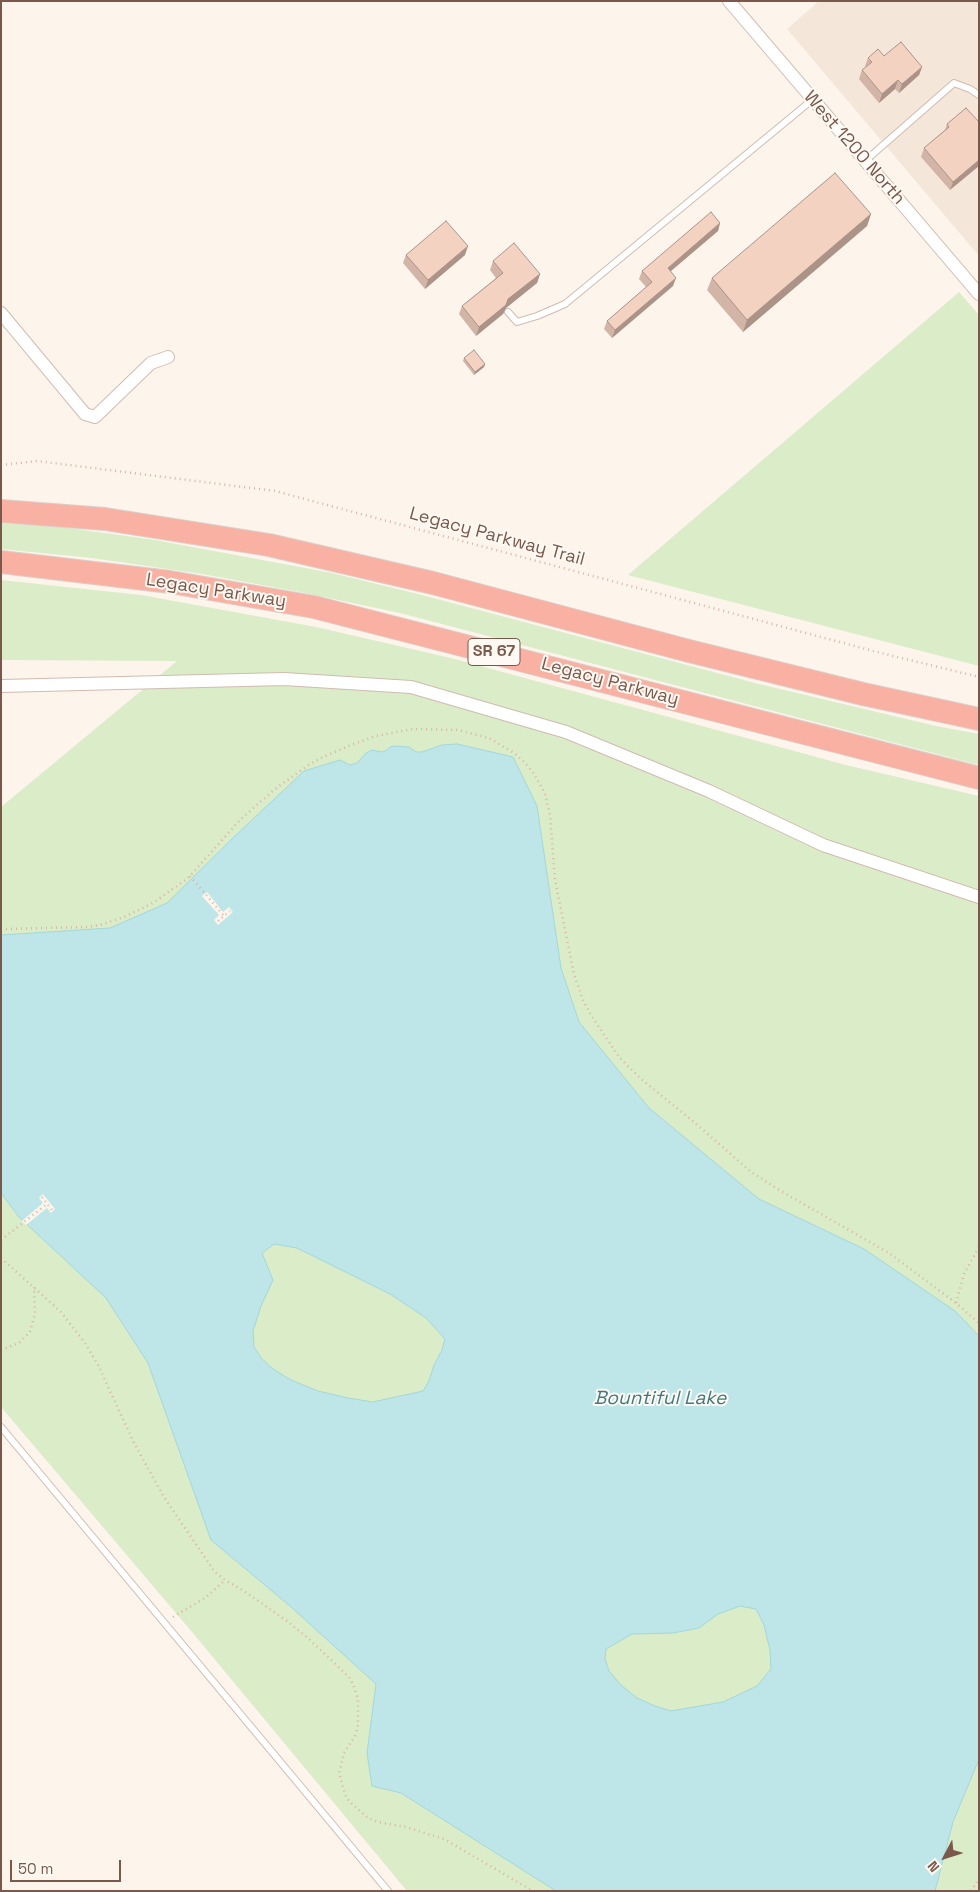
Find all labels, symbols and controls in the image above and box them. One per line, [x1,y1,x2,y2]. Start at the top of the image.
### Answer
street label: West 1200 North [799,87,909,209]
street label: Legacy Parkway Trail [407,503,587,571]
street label: Legacy Parkway [145,569,287,613]
road number: SR 67 [468,638,520,666]
street label: Legacy Parkway [539,653,681,711]
water label: Bountiful Lake [594,1388,726,1410]
north arrow [920,1832,970,1882]
scale bar [12,1850,124,1882]
text: N [924,1857,943,1876]
text: 50 m [18,1859,53,1878]

